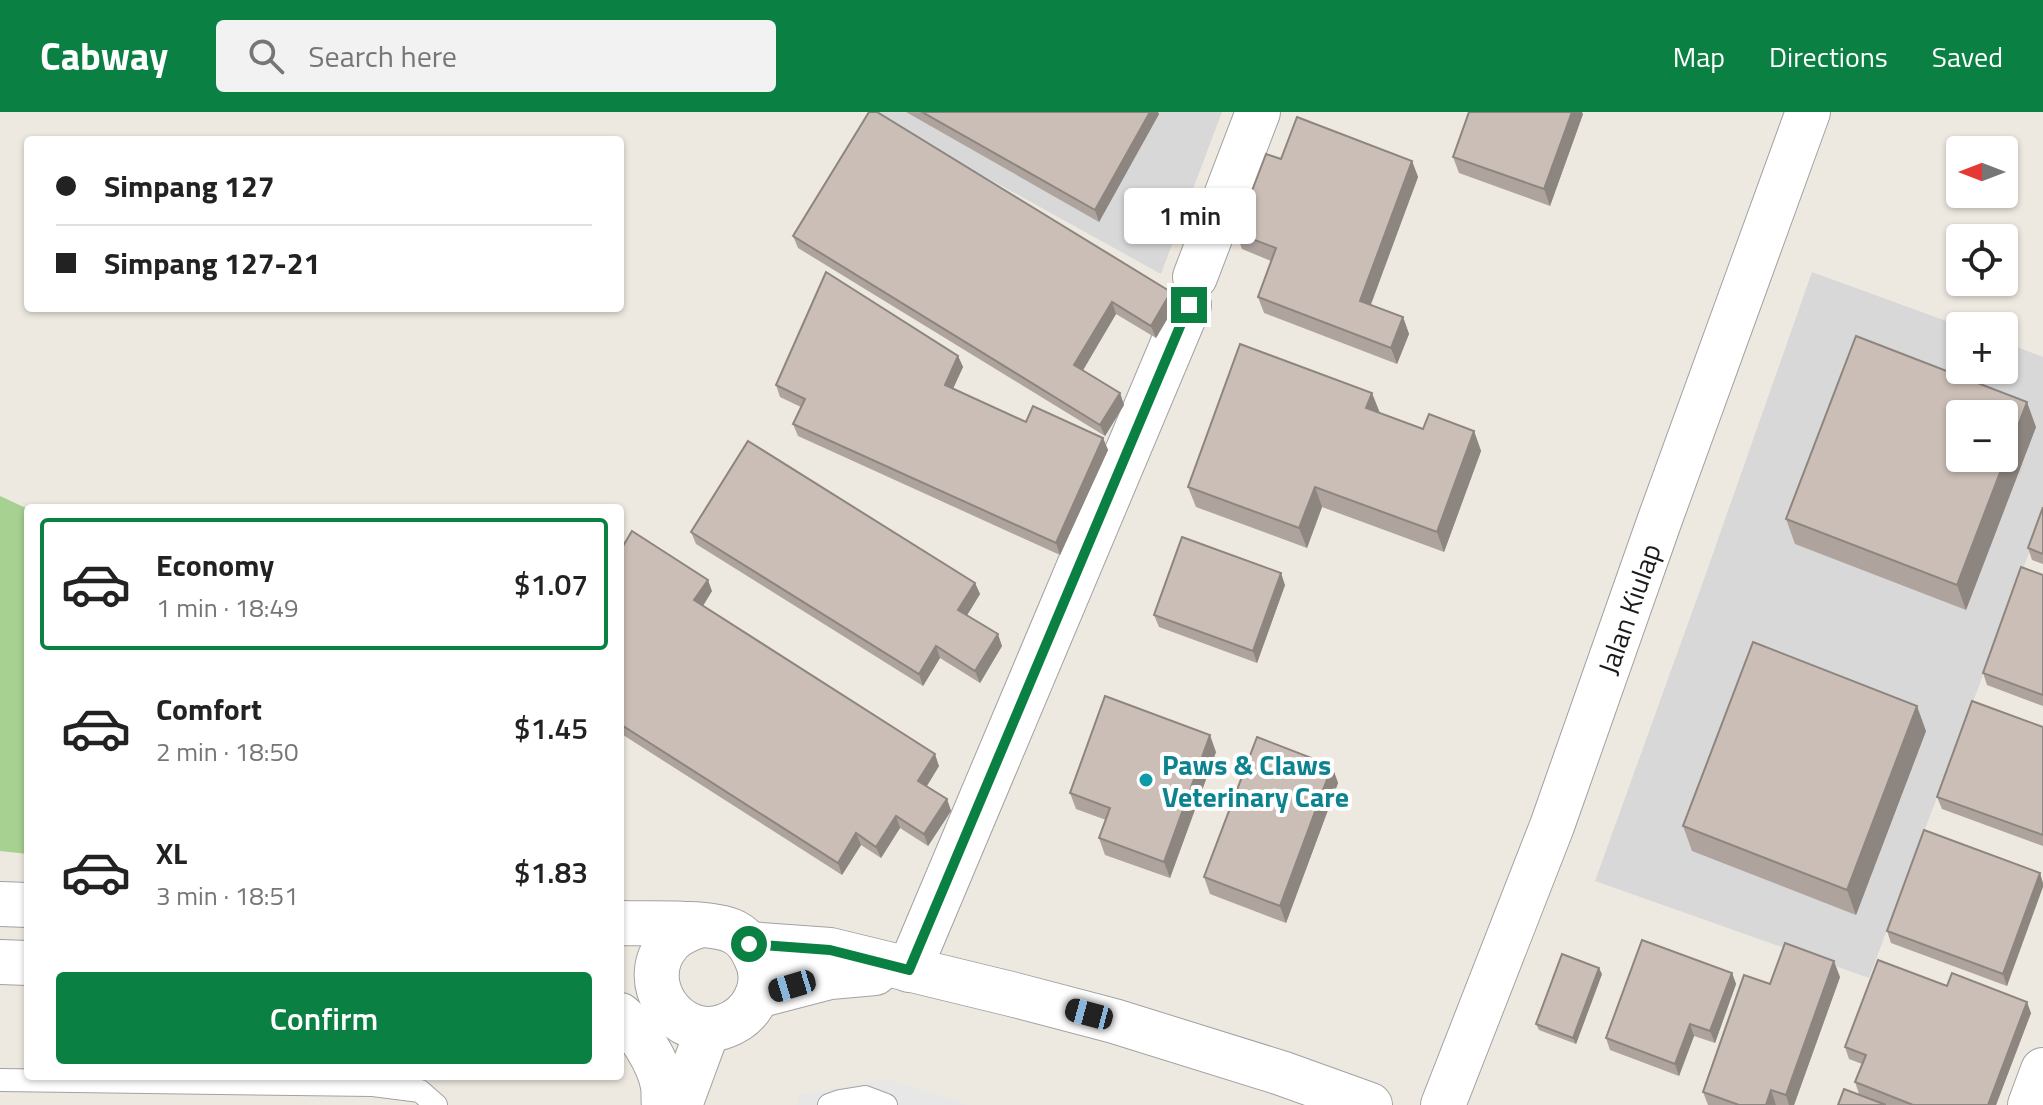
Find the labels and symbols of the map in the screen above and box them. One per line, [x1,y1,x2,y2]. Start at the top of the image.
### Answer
north arrow [1946,136,2018,208]
callout: 1 min [1123,189,1255,245]
route end [1171,287,1207,323]
street label: Jalan Kiulap [1586,537,1671,680]
place label: Paws & Claws Veterinary Care [1162,743,1349,818]
marker: Paws & Claws Veterinary Care [1137,771,1155,789]
route start [731,926,767,962]
car [766,968,818,1004]
car [1063,996,1115,1032]

